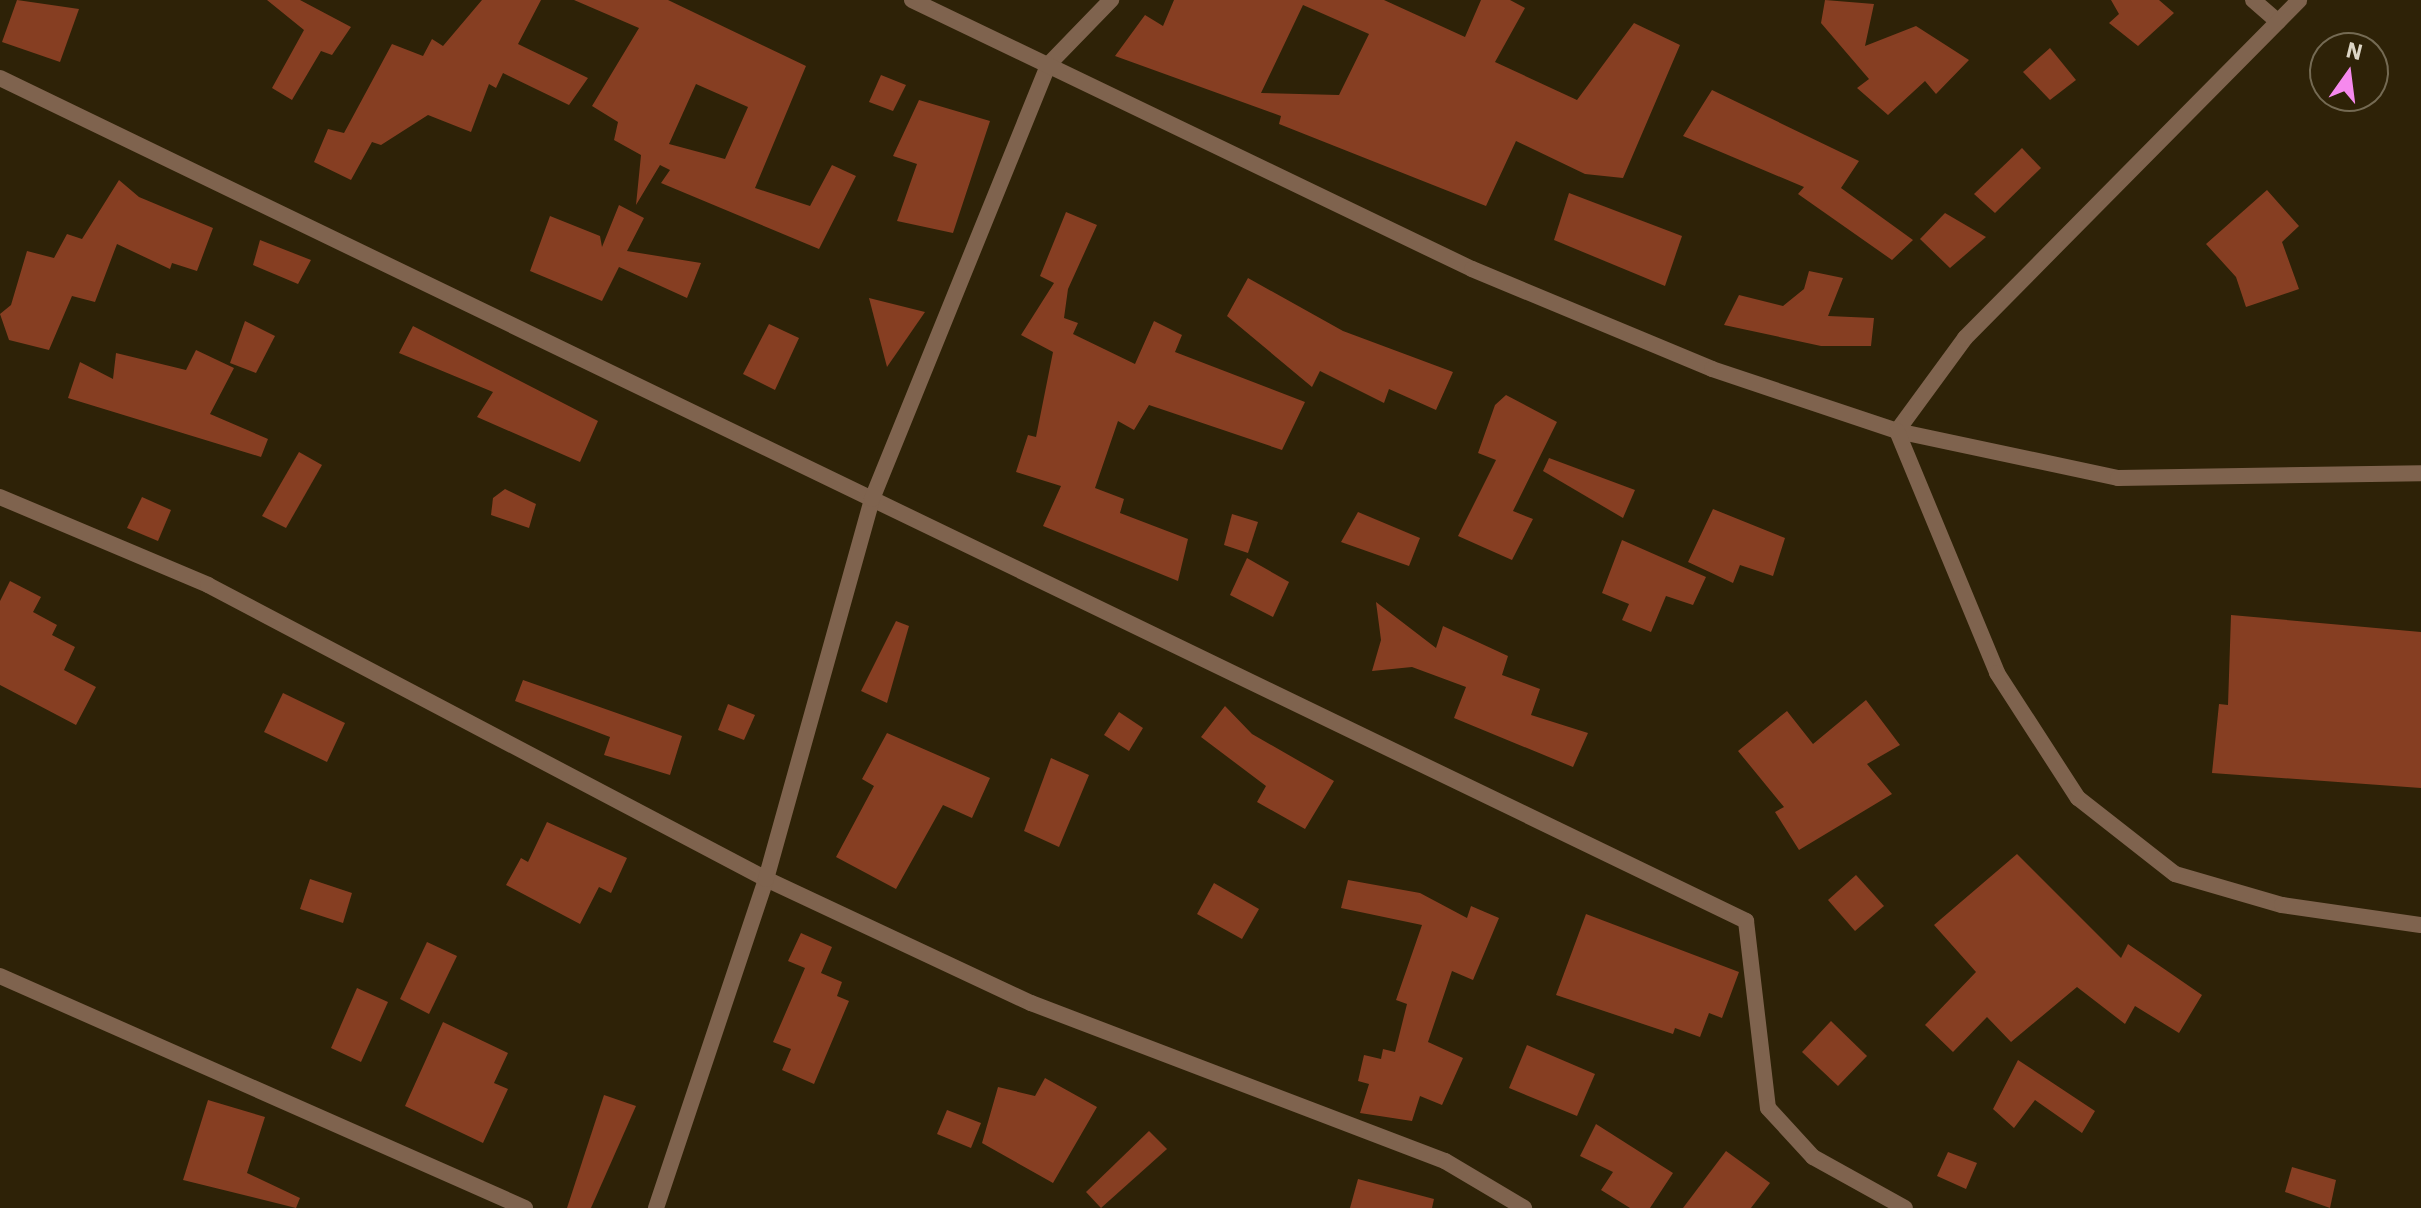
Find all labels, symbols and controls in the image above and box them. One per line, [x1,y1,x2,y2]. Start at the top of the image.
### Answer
north arrow [2309,32,2389,112]
text: N [2343,34,2366,66]

